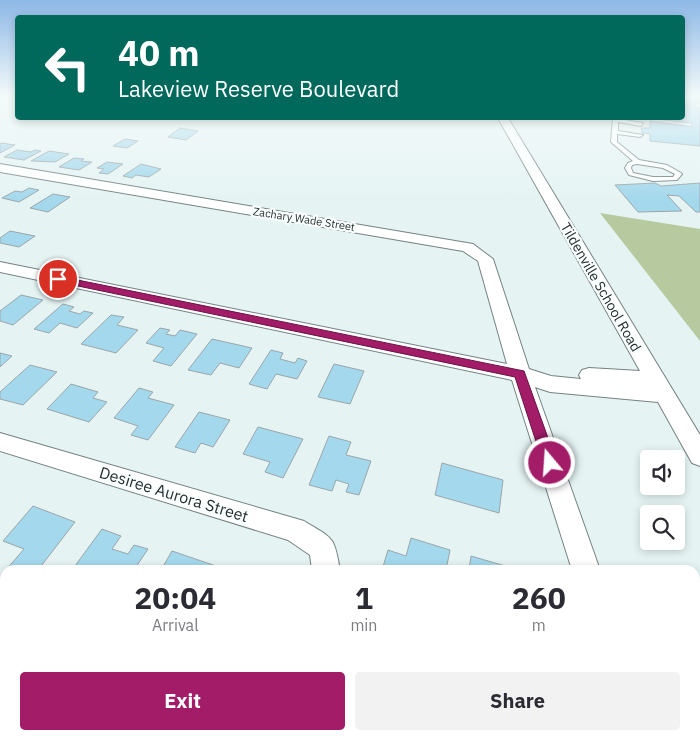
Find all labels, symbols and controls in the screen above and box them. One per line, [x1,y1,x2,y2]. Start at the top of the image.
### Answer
text: 40 m [118,30,200,76]
icon: left [35,35,100,100]
text: Lakeview Reserve Boulevard [118,74,399,103]
street label: Zachary Wade Street [252,204,356,234]
street label: Tildenville School Road [557,219,645,355]
pin [37,258,79,300]
icon: arrive [44,265,72,293]
position arrow [523,436,575,488]
map controls [640,450,685,550]
button: sound [640,450,685,495]
street label: Desiree Aurora Street [97,462,251,526]
button: search [640,505,685,550]
text: 20:04 [134,578,216,617]
text: 1 [355,578,373,617]
text: 260 [512,578,566,617]
text: Arrival [152,615,199,635]
text: min [350,615,377,635]
text: m [532,615,546,635]
button: Exit [20,672,345,730]
button: Share [355,672,680,730]

